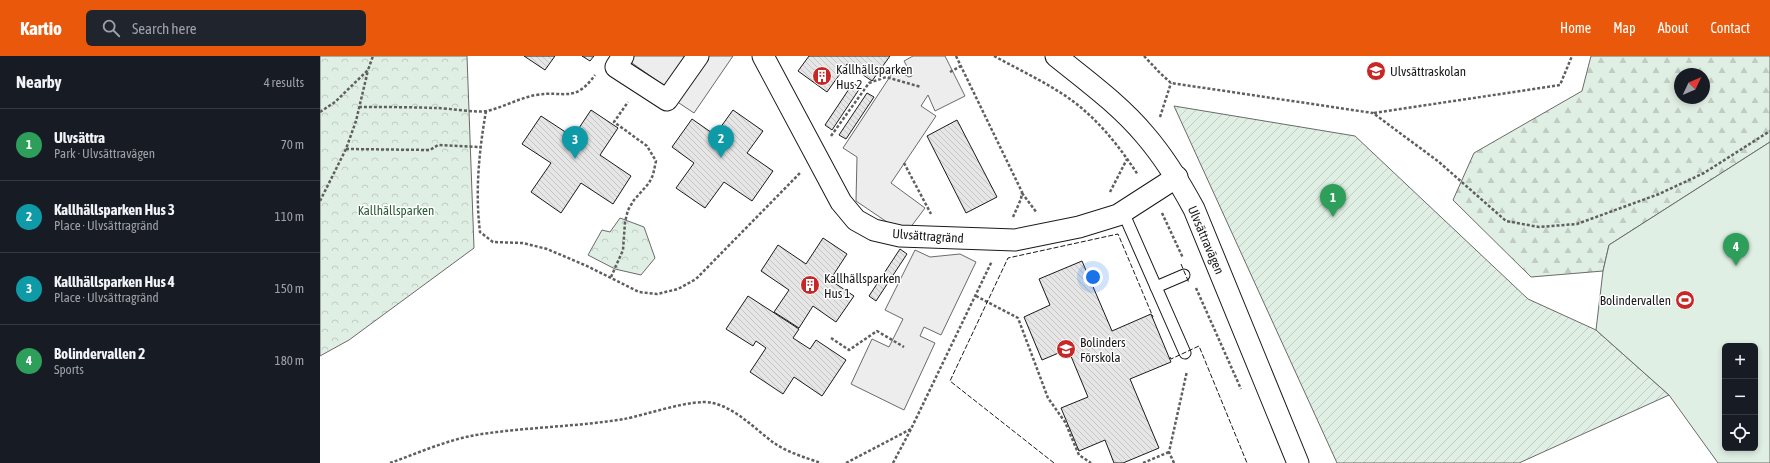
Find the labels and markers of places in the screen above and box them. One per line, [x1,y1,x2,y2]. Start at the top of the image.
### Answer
school or university icon: Ulvsättraskolan [1365,60,1387,82]
place label: Kallhällsparken Hus 2 [836,62,913,92]
place label: Ulvsättraskolan [1390,64,1466,79]
building icon: Kallhällsparken Hus 2 [811,65,833,87]
pin: 2 [708,125,734,158]
pin: 3 [562,126,588,159]
pin: 1 [1320,184,1346,217]
pin: 4 [1723,233,1749,266]
place label: Kallhällsparken Hus 1 [824,271,901,301]
building icon: Kallhällsparken Hus 1 [799,274,821,296]
sports icon: Bolindervallen [1674,289,1696,311]
place label: Bolindervallen [1600,293,1671,308]
place label: Bolinders Förskola [1080,335,1126,365]
school or university icon: Bolinders Förskola [1055,338,1077,360]

